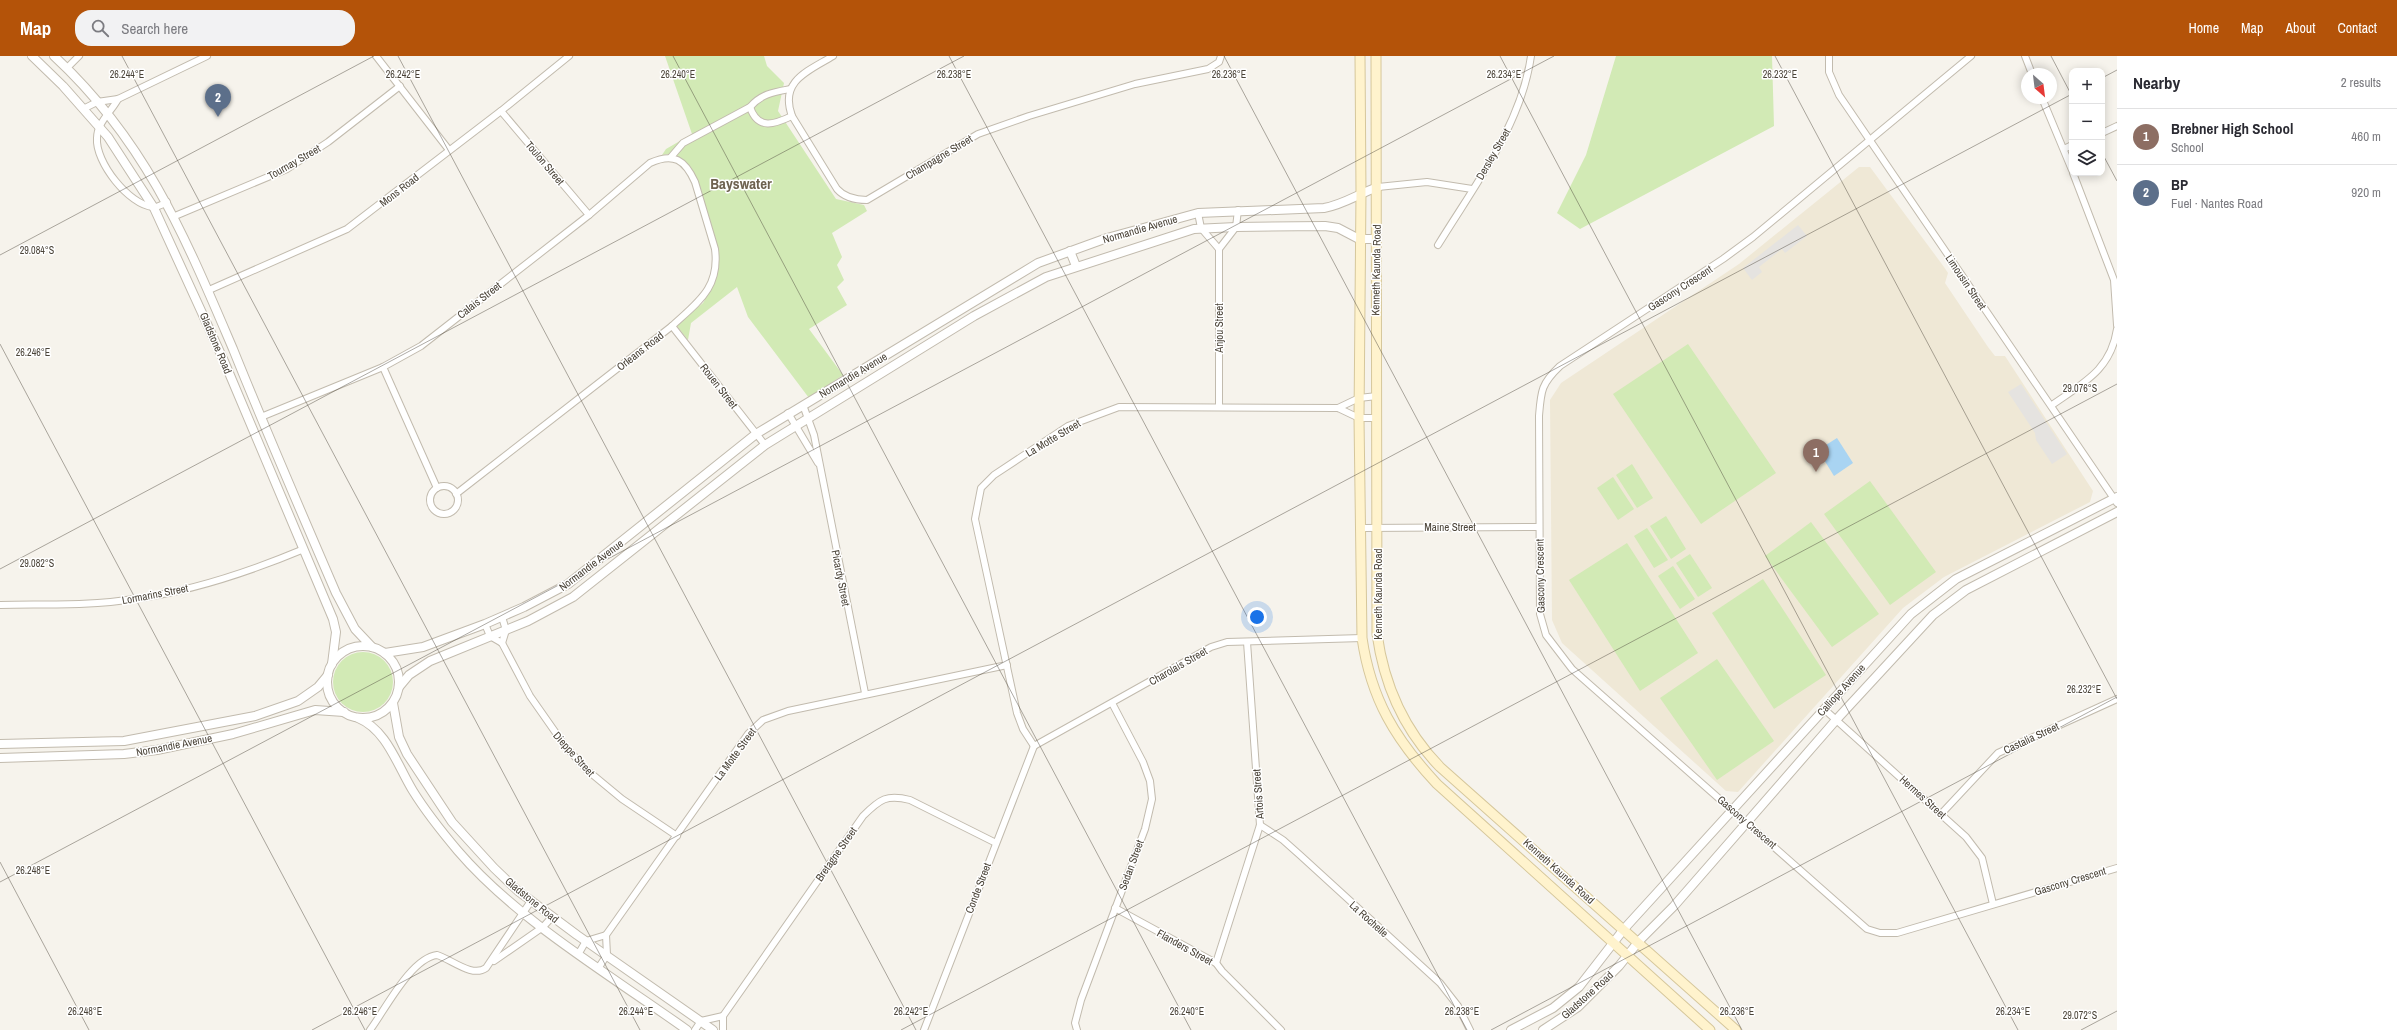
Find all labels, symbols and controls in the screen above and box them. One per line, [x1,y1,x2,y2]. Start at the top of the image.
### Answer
search box [75,10,355,46]
text: Map [20,15,51,41]
icon: search [89,17,111,39]
text: Search here [121,18,188,39]
text: Home [2188,19,2219,37]
text: Map [2241,19,2263,37]
text: About [2285,19,2315,37]
text: Contact [2337,19,2377,37]
text: 26.244°E [110,68,144,81]
text: 26.242°E [386,68,420,81]
text: 26.240°E [661,68,695,81]
text: 26.238°E [937,68,971,81]
text: 26.236°E [1212,68,1246,81]
text: 26.234°E [1487,68,1521,81]
text: 26.232°E [1763,68,1797,81]
north arrow [2021,68,2057,104]
map controls [2069,68,2105,176]
button: + [2069,68,2105,104]
text: Nearby [2133,71,2180,94]
text: 2 results [2341,74,2381,91]
pin: 2 [205,84,231,117]
button: − [2069,104,2105,140]
text: Brebner High School [2171,118,2293,139]
street label: Dersley Street [1473,125,1514,182]
text: 1 [2143,128,2149,145]
text: 460 m [2351,128,2381,145]
street label: Champagne Street [903,131,975,182]
street label: Toulon Street [523,138,568,188]
text: School [2171,139,2204,156]
button: layers [2069,140,2105,176]
street label: Tournay Street [265,141,323,183]
street label: Mons Road [377,170,421,210]
district label: Bayswater [710,173,772,194]
text: BP [2171,174,2188,195]
text: 2 [2143,184,2149,201]
text: 920 m [2351,184,2381,201]
text: Fuel · Nantes Road [2171,195,2263,212]
street label: Normandie Avenue [1101,212,1179,246]
street label: Kenneth Kaunda Road [1368,224,1384,316]
text: 29.084°S [20,244,55,257]
street label: Limousin Street [1942,252,1990,313]
street label: Gascony Crescent [1645,262,1715,314]
street label: Calais Street [454,278,504,322]
street label: Anjou Street [1212,303,1226,354]
street label: Gladstone Road [197,310,235,376]
street label: Orleans Road [614,328,666,374]
text: 26.246°E [16,346,50,359]
street label: Normandie Avenue [816,349,890,401]
street label: Rouen Street [697,361,741,412]
text: 29.076°S [2063,382,2098,395]
street label: La Motte Street [1023,416,1083,460]
pin: 1 [1803,439,1829,472]
street label: Maine Street [1424,520,1476,534]
street label: Normandie Avenue [556,536,626,594]
street label: Gascony Crescent [1532,538,1548,613]
street label: Kenneth Kaunda Road [1371,548,1385,640]
street label: Picardy Street [829,549,853,608]
text: 29.082°S [20,557,55,570]
street label: Lormarins Street [121,581,190,607]
your location [1247,607,1267,627]
street label: Charolais Street [1146,643,1210,688]
street label: Calliope Avenue [1814,661,1868,719]
text: 26.232°E [2067,683,2101,696]
street label: Castalia Street [2001,719,2061,757]
street label: La Motte Street [711,725,759,783]
street label: Dieppe Street [550,729,598,780]
street label: Normandie Avenue [135,731,213,759]
street label: Artois Street [1249,768,1267,820]
street label: Hermes Street [1897,772,1950,822]
street label: Gascony Crescent [1714,792,1780,852]
street label: Bretagne Street [812,824,860,884]
street label: Kenneth Kaunda Road [1520,835,1598,907]
street label: Sedan Street [1115,837,1147,892]
street label: Conde Street [962,860,994,915]
street label: Gascony Crescent [2032,863,2108,899]
text: 26.248°E [16,864,50,877]
street label: Gladstone Road [502,874,562,926]
street label: La Rochelle [1347,898,1391,940]
street label: Flanders Street [1155,926,1216,968]
street label: Gladstone Road [1558,968,1616,1022]
text: 26.248°E [68,1005,102,1018]
text: 26.246°E [343,1005,377,1018]
text: 26.244°E [619,1005,653,1018]
text: 26.242°E [894,1005,928,1018]
text: 26.240°E [1170,1005,1204,1018]
text: 26.238°E [1445,1005,1479,1018]
text: 26.236°E [1720,1005,1754,1018]
text: 26.234°E [1996,1005,2030,1018]
text: 29.072°S [2063,1009,2098,1022]

